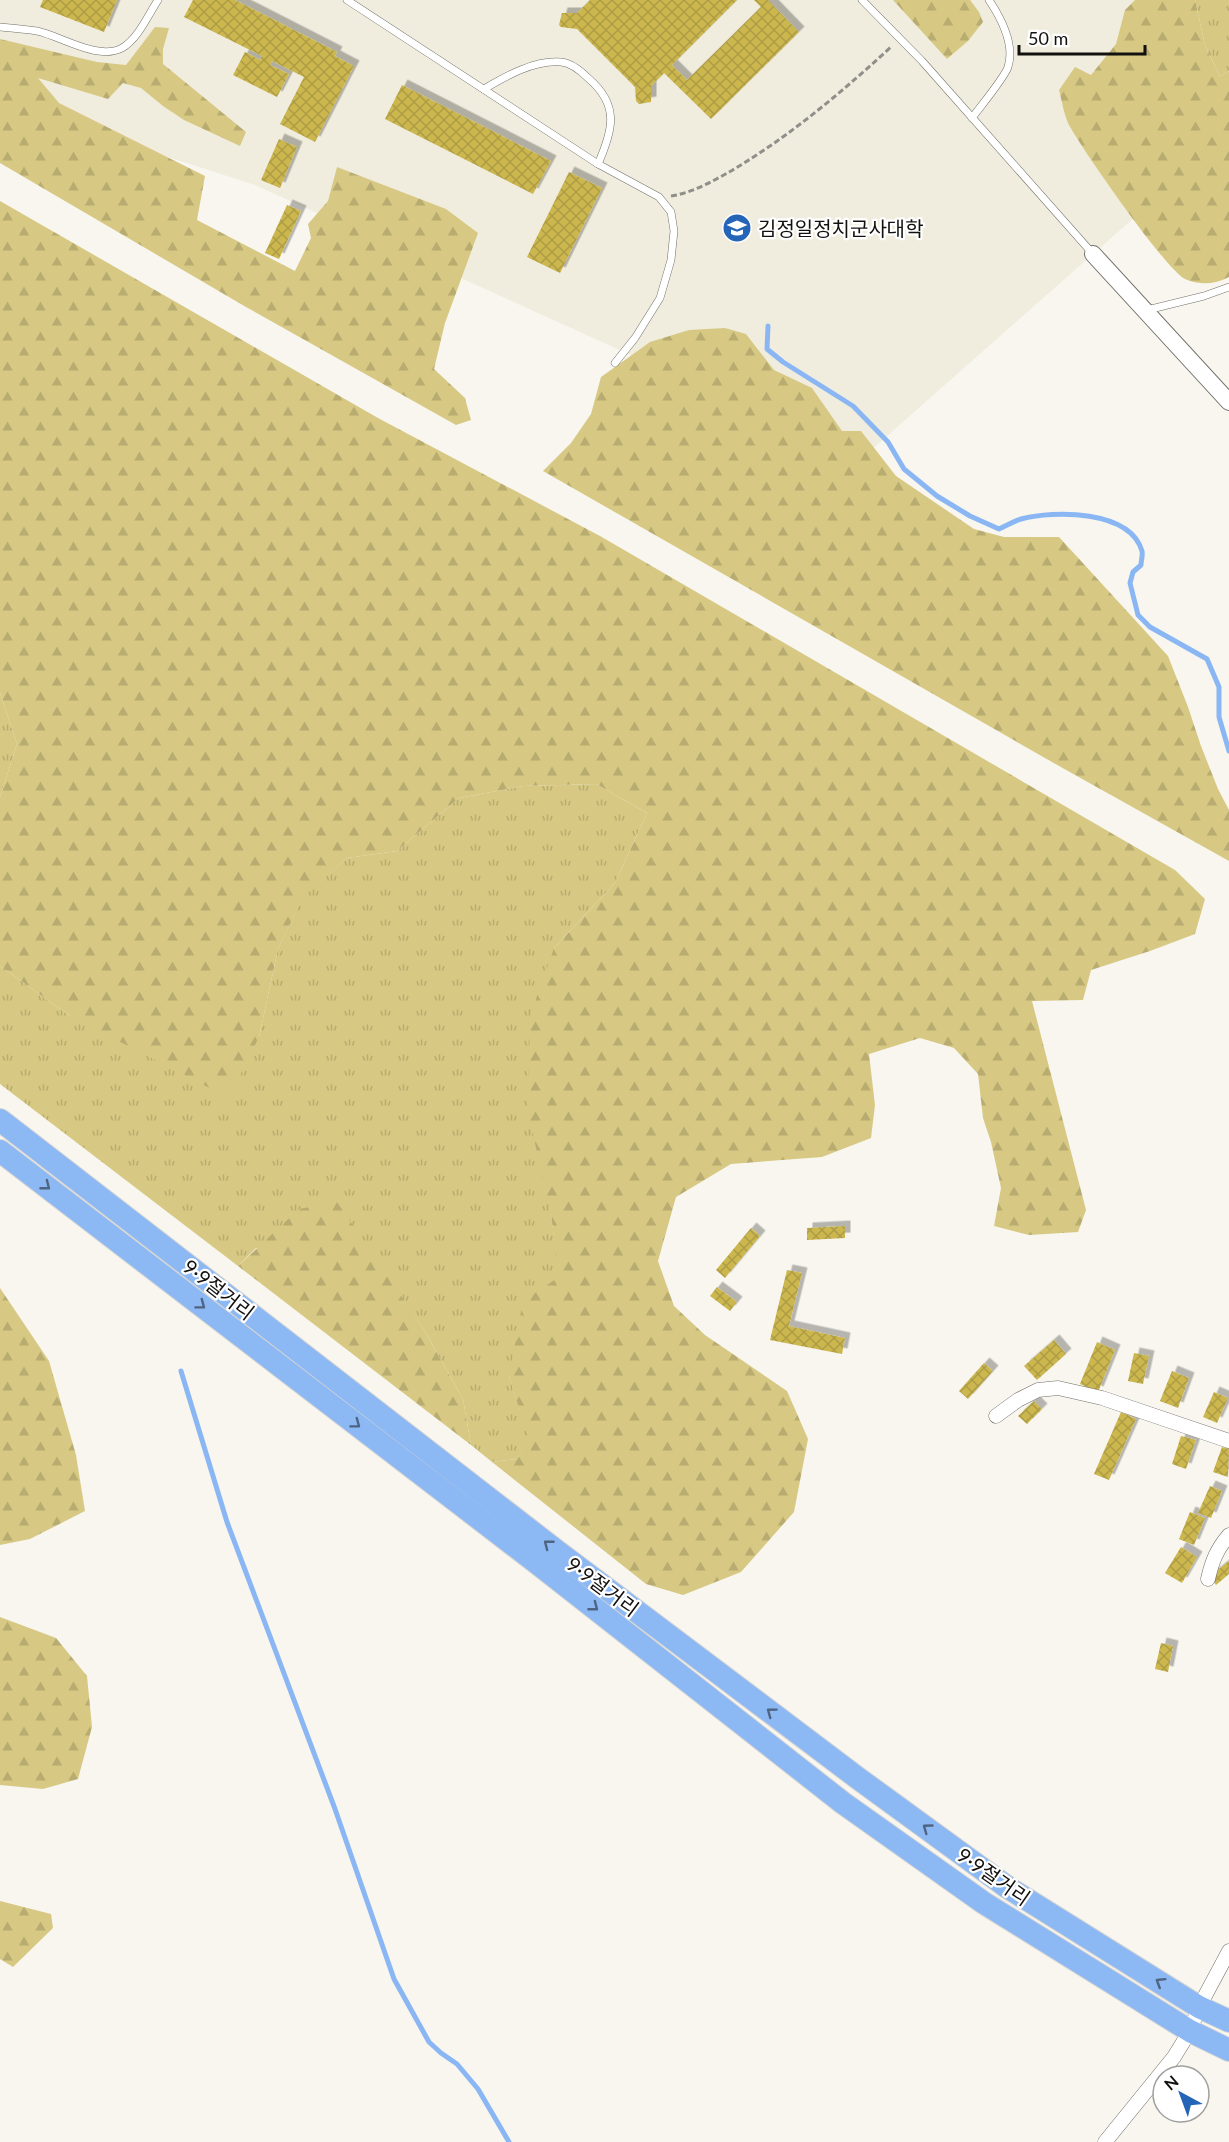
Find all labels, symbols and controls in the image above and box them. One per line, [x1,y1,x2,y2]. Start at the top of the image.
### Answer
scale bar [1019,18,1145,56]
text: 50 m [1028,27,1068,49]
school or university icon: 김정일정치군사대학 [721,212,753,244]
place label: 김정일정치군사대학 [758,216,924,240]
one-way arrow [40,1179,51,1190]
street label: 9·9절거리 [179,1254,259,1324]
one-way arrow [194,1298,205,1309]
one-way arrow [349,1416,360,1427]
one-way arrow [544,1541,555,1552]
street label: 9·9절거리 [562,1551,644,1621]
one-way arrow [587,1599,598,1610]
one-way arrow [766,1708,777,1719]
one-way arrow [923,1825,934,1836]
street label: 9·9절거리 [953,1842,1035,1910]
one-way arrow [1156,1978,1166,1990]
north arrow [1151,2064,1211,2124]
text: N [1160,2071,1182,2094]

